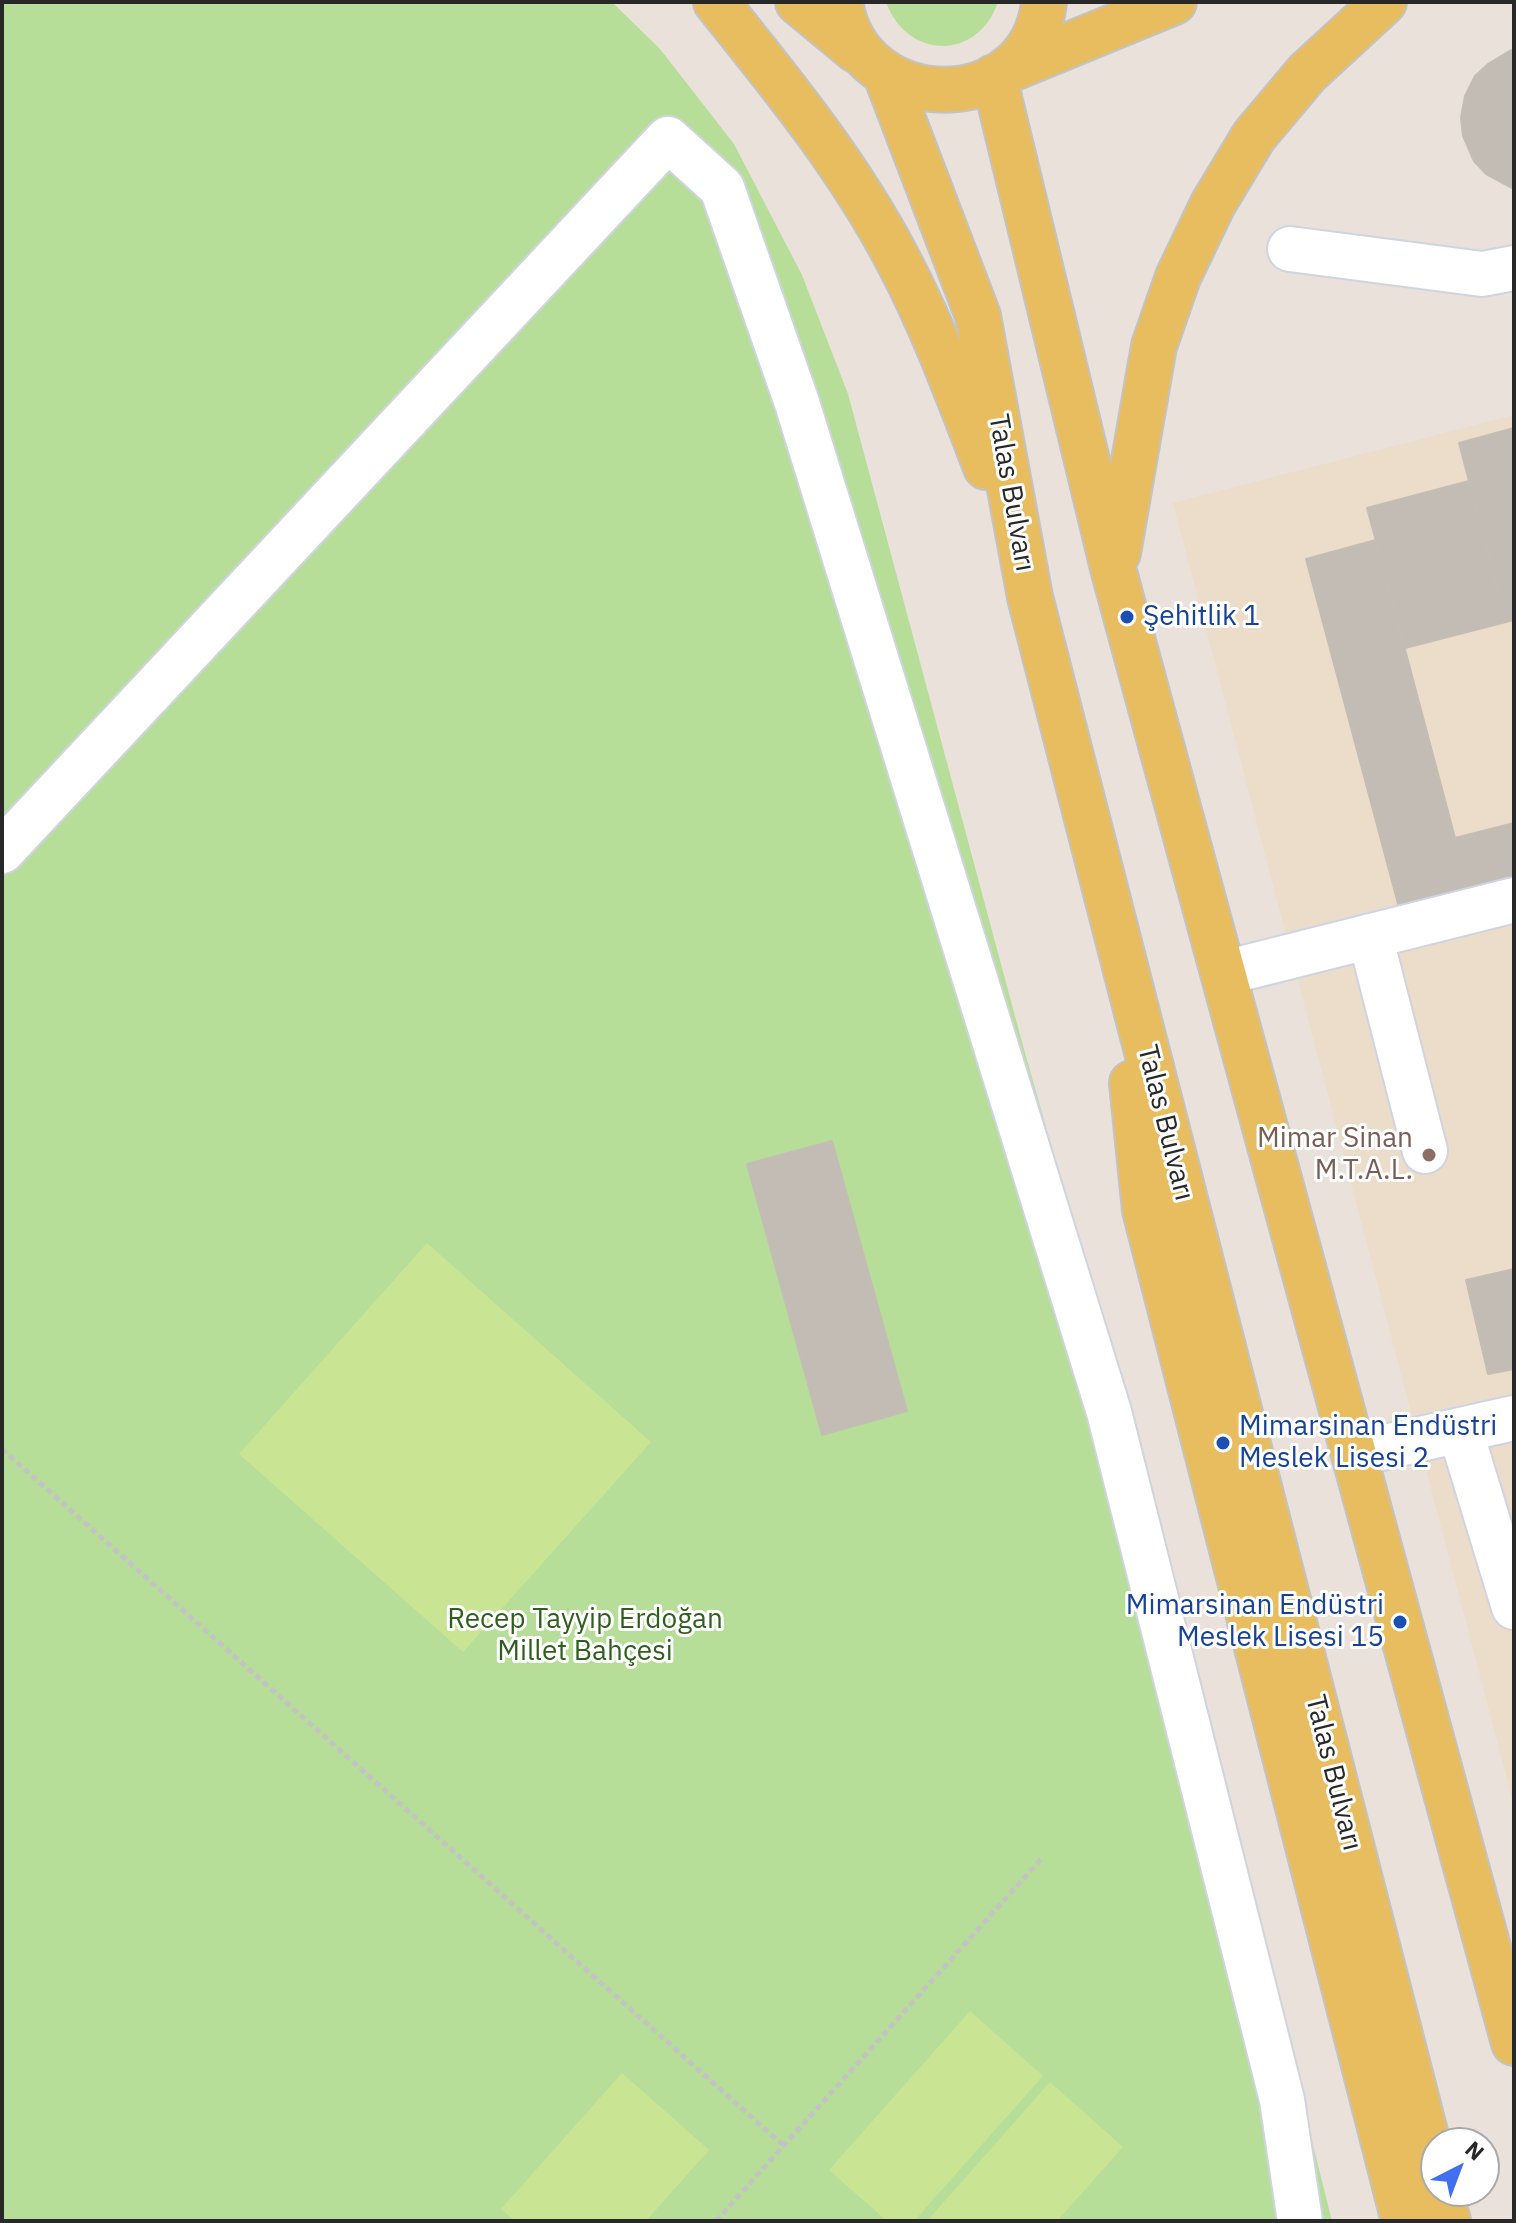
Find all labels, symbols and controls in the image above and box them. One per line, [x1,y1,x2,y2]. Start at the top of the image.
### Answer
street label: Talas Bulvarı [981,412,1041,574]
place label: Şehitlik 1 [1143,600,1260,634]
marker: Şehitlik 1 [1118,608,1136,626]
street label: Talas Bulvarı [1129,1042,1201,1204]
place label: Mimar Sinan M.T.A.L. [1257,1122,1413,1188]
marker: Mimar Sinan M.T.A.L. [1420,1146,1438,1164]
place label: Mimarsinan Endüstri Meslek Lisesi 2 [1239,1410,1497,1476]
marker: Mimarsinan Endüstri Meslek Lisesi 2 [1214,1434,1232,1452]
place label: Mimarsinan Endüstri Meslek Lisesi 15 [1126,1589,1384,1655]
park label: Recep Tayyip Erdoğan Millet Bahçesi [447,1603,723,1669]
marker: Mimarsinan Endüstri Meslek Lisesi 15 [1391,1613,1409,1631]
street label: Talas Bulvarı [1297,1692,1369,1854]
north arrow [1420,2127,1500,2207]
text: N [1459,2134,1491,2166]

